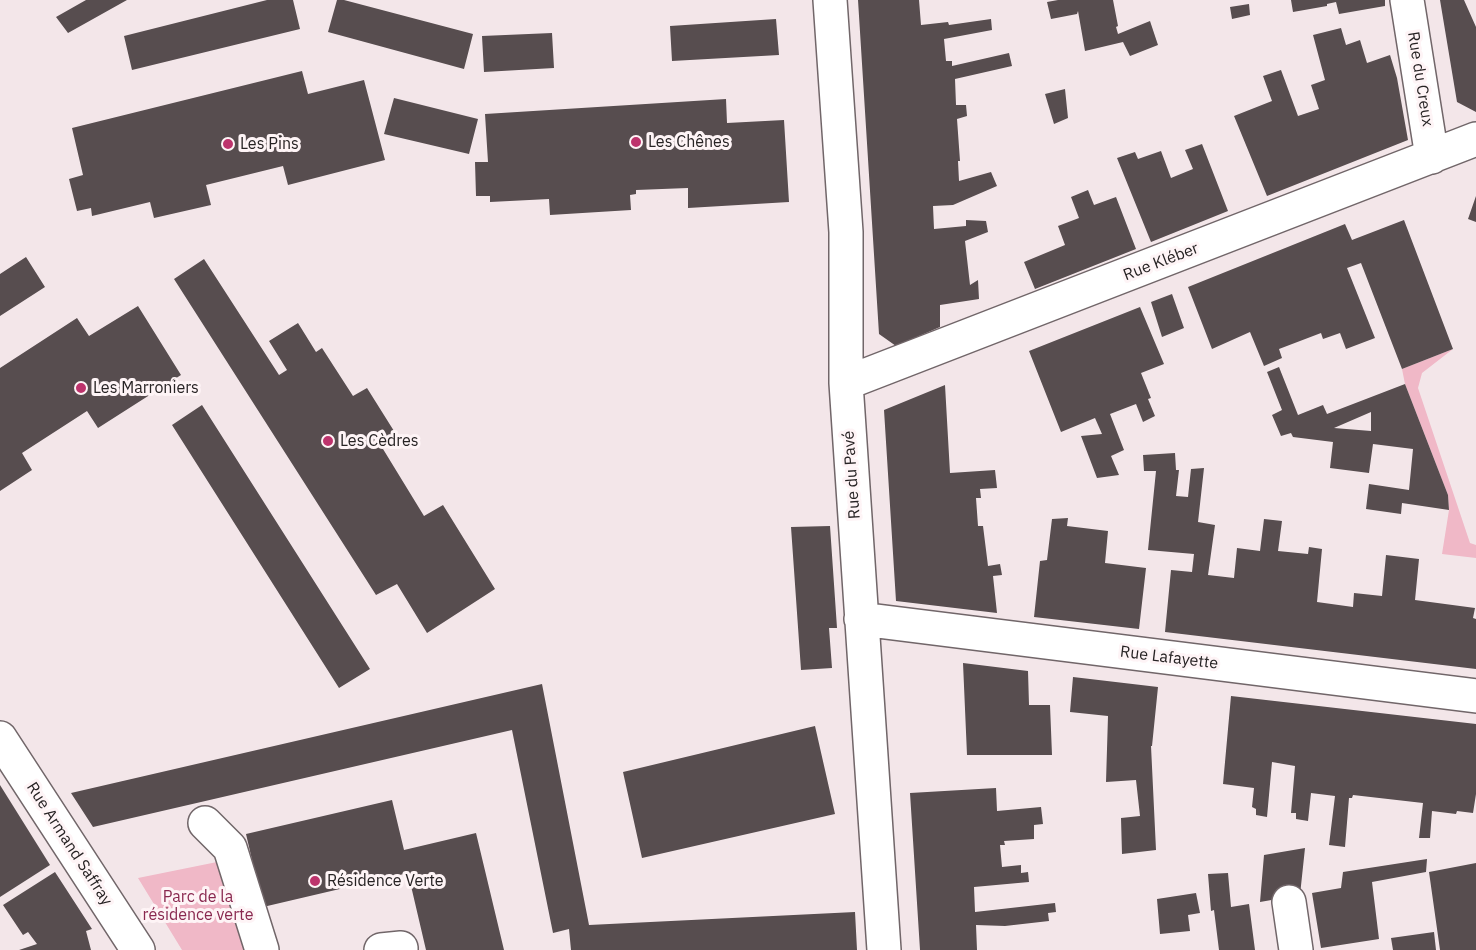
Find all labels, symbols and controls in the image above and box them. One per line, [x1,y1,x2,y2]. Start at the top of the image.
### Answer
street label: Rue du Creux [1403,30,1437,128]
place label: Les Chênes [648,132,730,152]
place label: Les Pins [240,134,299,154]
marker: Les Chênes [629,135,643,149]
marker: Les Pins [221,137,235,151]
street label: Rue Kléber [1121,239,1201,285]
place label: Les Marroniers [93,378,199,398]
marker: Les Marroniers [74,381,88,395]
street label: Rue du Pavé [839,430,865,520]
place label: Les Cèdres [340,431,419,451]
marker: Les Cèdres [321,434,335,448]
street label: Rue Lafayette [1119,642,1219,674]
street label: Rue Armand Saffray [22,779,116,909]
place label: Résidence Verte [327,871,444,891]
marker: Résidence Verte [308,874,322,888]
park label: Parc de la résidence verte [143,887,253,925]

